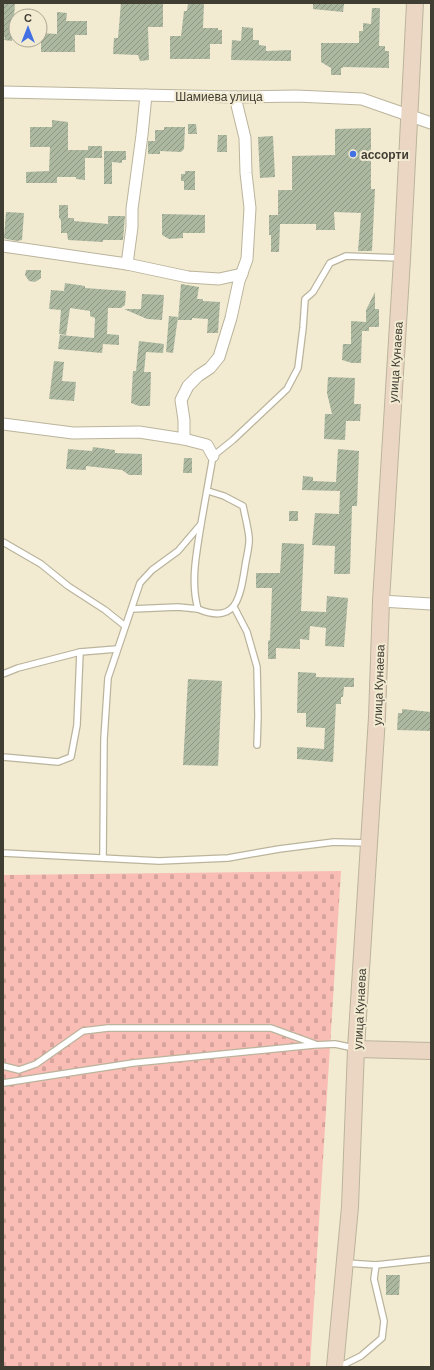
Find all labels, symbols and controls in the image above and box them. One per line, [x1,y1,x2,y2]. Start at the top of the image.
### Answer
north arrow [8,8,48,48]
text: С [24,11,32,24]
street label: Шамиева улица [175,89,263,104]
place label: ассорти [361,147,409,162]
marker: ассорти [348,149,358,159]
street label: улица Кунаева [385,321,406,403]
street label: улица Кунаева [370,644,387,726]
street label: улица Кунаева [350,968,369,1050]

